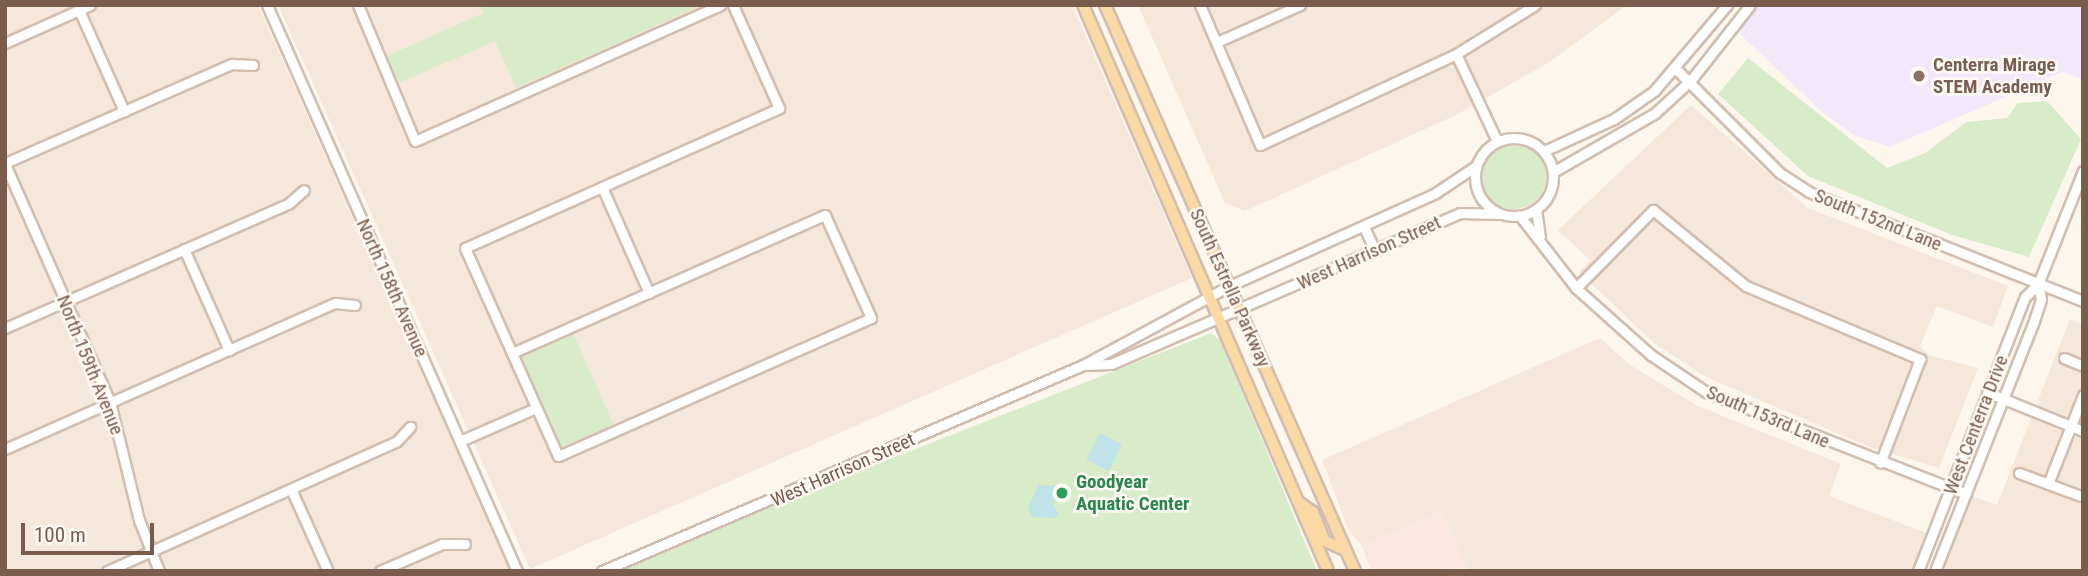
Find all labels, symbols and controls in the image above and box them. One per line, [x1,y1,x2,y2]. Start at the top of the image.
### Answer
place label: Centerra Mirage STEM Academy [1933,54,2056,98]
marker: Centerra Mirage STEM Academy [1911,68,1927,84]
street label: South 152nd Lane [1811,184,1945,256]
street label: South Estrella Parkway [1185,205,1275,371]
street label: West Harrison Street [1294,211,1444,295]
street label: North 158th Avenue [351,215,433,361]
street label: North 159th Avenue [52,292,128,438]
street label: West Centerra Drive [1939,352,2013,498]
street label: South 153rd Lane [1703,381,1833,453]
street label: West Harrison Street [768,428,918,512]
place label: Goodyear Aquatic Center [1076,471,1189,515]
marker: Goodyear Aquatic Center [1054,485,1070,501]
scale bar [24,510,158,554]
text: 100 m [34,523,86,547]

